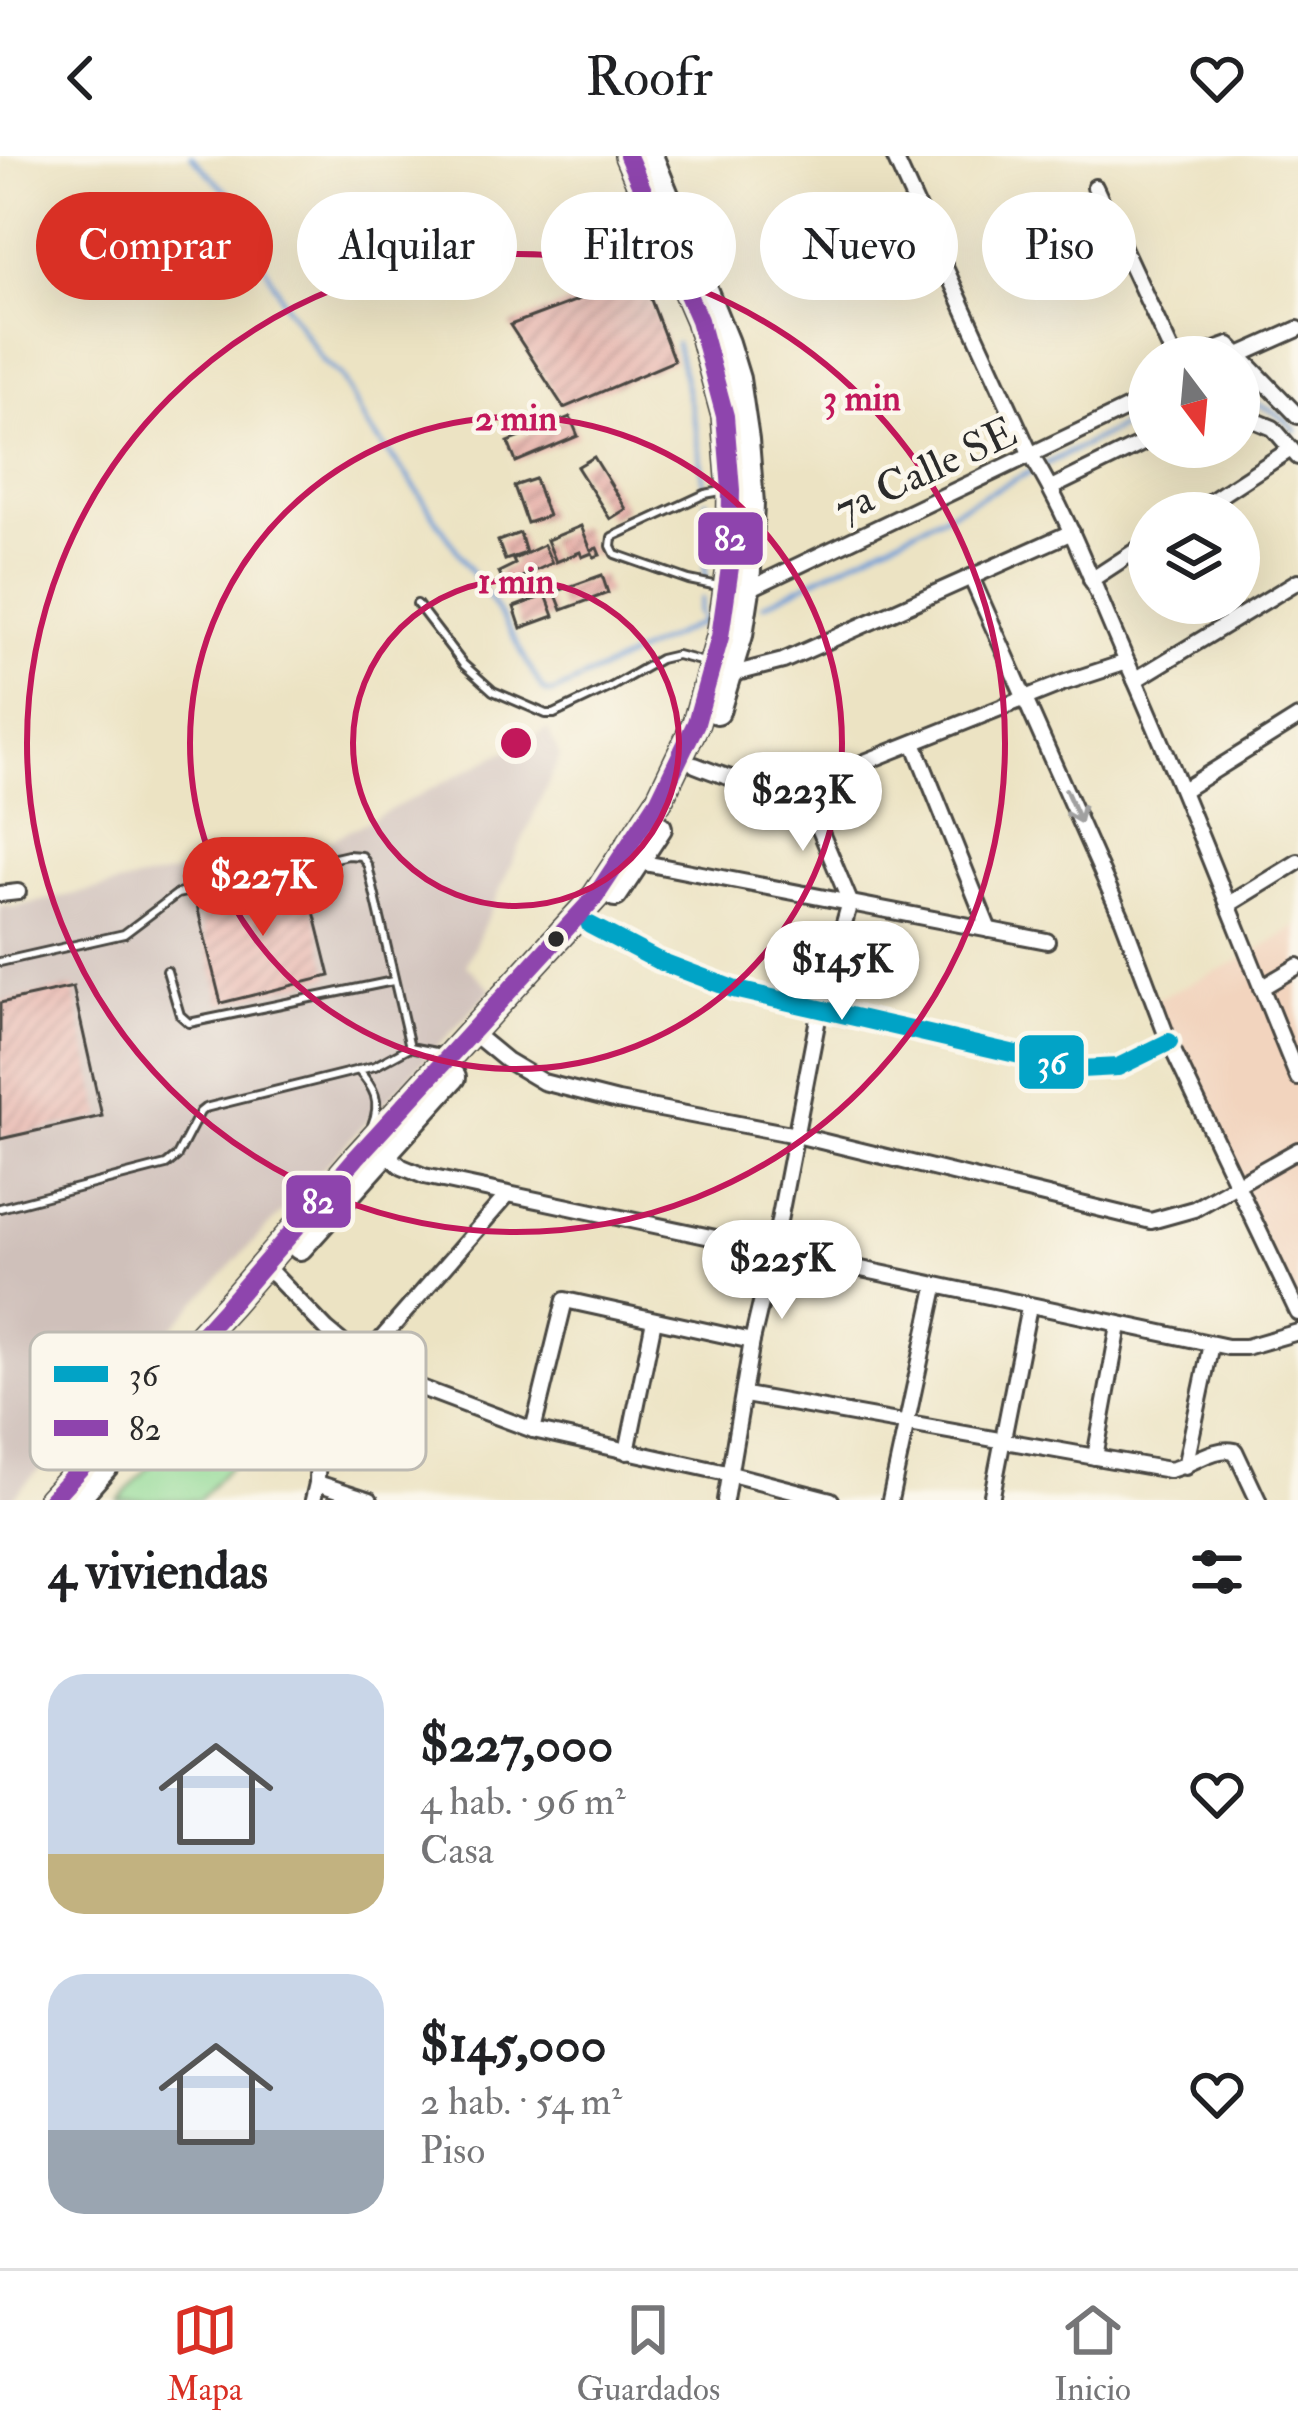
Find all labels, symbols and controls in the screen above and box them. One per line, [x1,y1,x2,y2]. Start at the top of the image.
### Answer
text: Roofr [585,44,713,112]
icon: back [48,45,114,111]
icon: heart [1184,45,1250,111]
chip: Comprar [36,192,273,300]
chip: Alquilar [297,192,517,300]
chip: Filtros [541,192,736,300]
chip: Nuevo [760,192,958,300]
chip: Piso [982,192,1136,300]
north arrow [1128,336,1260,468]
map controls [1128,336,1260,624]
text: 3 min [823,376,901,421]
text: 2 min [475,396,557,441]
street label: 7a Calle SE [827,406,1025,535]
button: layers [1128,492,1260,624]
line badge: 82 [696,510,765,567]
text: 82 [714,519,746,560]
text: 1 min [478,559,555,604]
centre of rings [495,722,537,764]
pin: $223K [719,752,887,854]
text: $223K [751,766,855,815]
one-way arrow [1064,787,1086,823]
pin: $227K [179,837,347,939]
text: $227K [210,851,316,900]
pin: $145K [758,921,926,1023]
unlabelled marker [545,928,567,950]
text: $145K [791,935,893,984]
line badge: 36 [1017,1033,1086,1091]
text: 36 [1037,1043,1069,1084]
line badge: 82 [284,1173,353,1230]
text: 82 [302,1182,334,1223]
pin: $225K [698,1220,866,1322]
text: $225K [729,1234,835,1283]
legend [30,1332,426,1470]
text: 36 [129,1355,161,1396]
text: 82 [129,1409,161,1450]
icon: filters [1184,1539,1250,1605]
text: 4 viviendas [48,1540,268,1604]
text: $227,000 [420,1713,613,1777]
icon: home [144,1722,288,1866]
icon: heart [1184,1761,1250,1827]
text: 4 hab. · 96 m² [420,1777,626,1826]
text: Casa [420,1826,494,1875]
text: $145,000 [420,2013,607,2077]
icon: home [144,2022,288,2166]
icon: heart [1184,2061,1250,2127]
text: 2 hab. · 54 m² [420,2077,622,2126]
text: Piso [420,2126,485,2175]
tab: Mapa [167,2297,243,2410]
tab: Guardados [577,2297,720,2410]
tab: Inicio [1054,2297,1131,2410]

